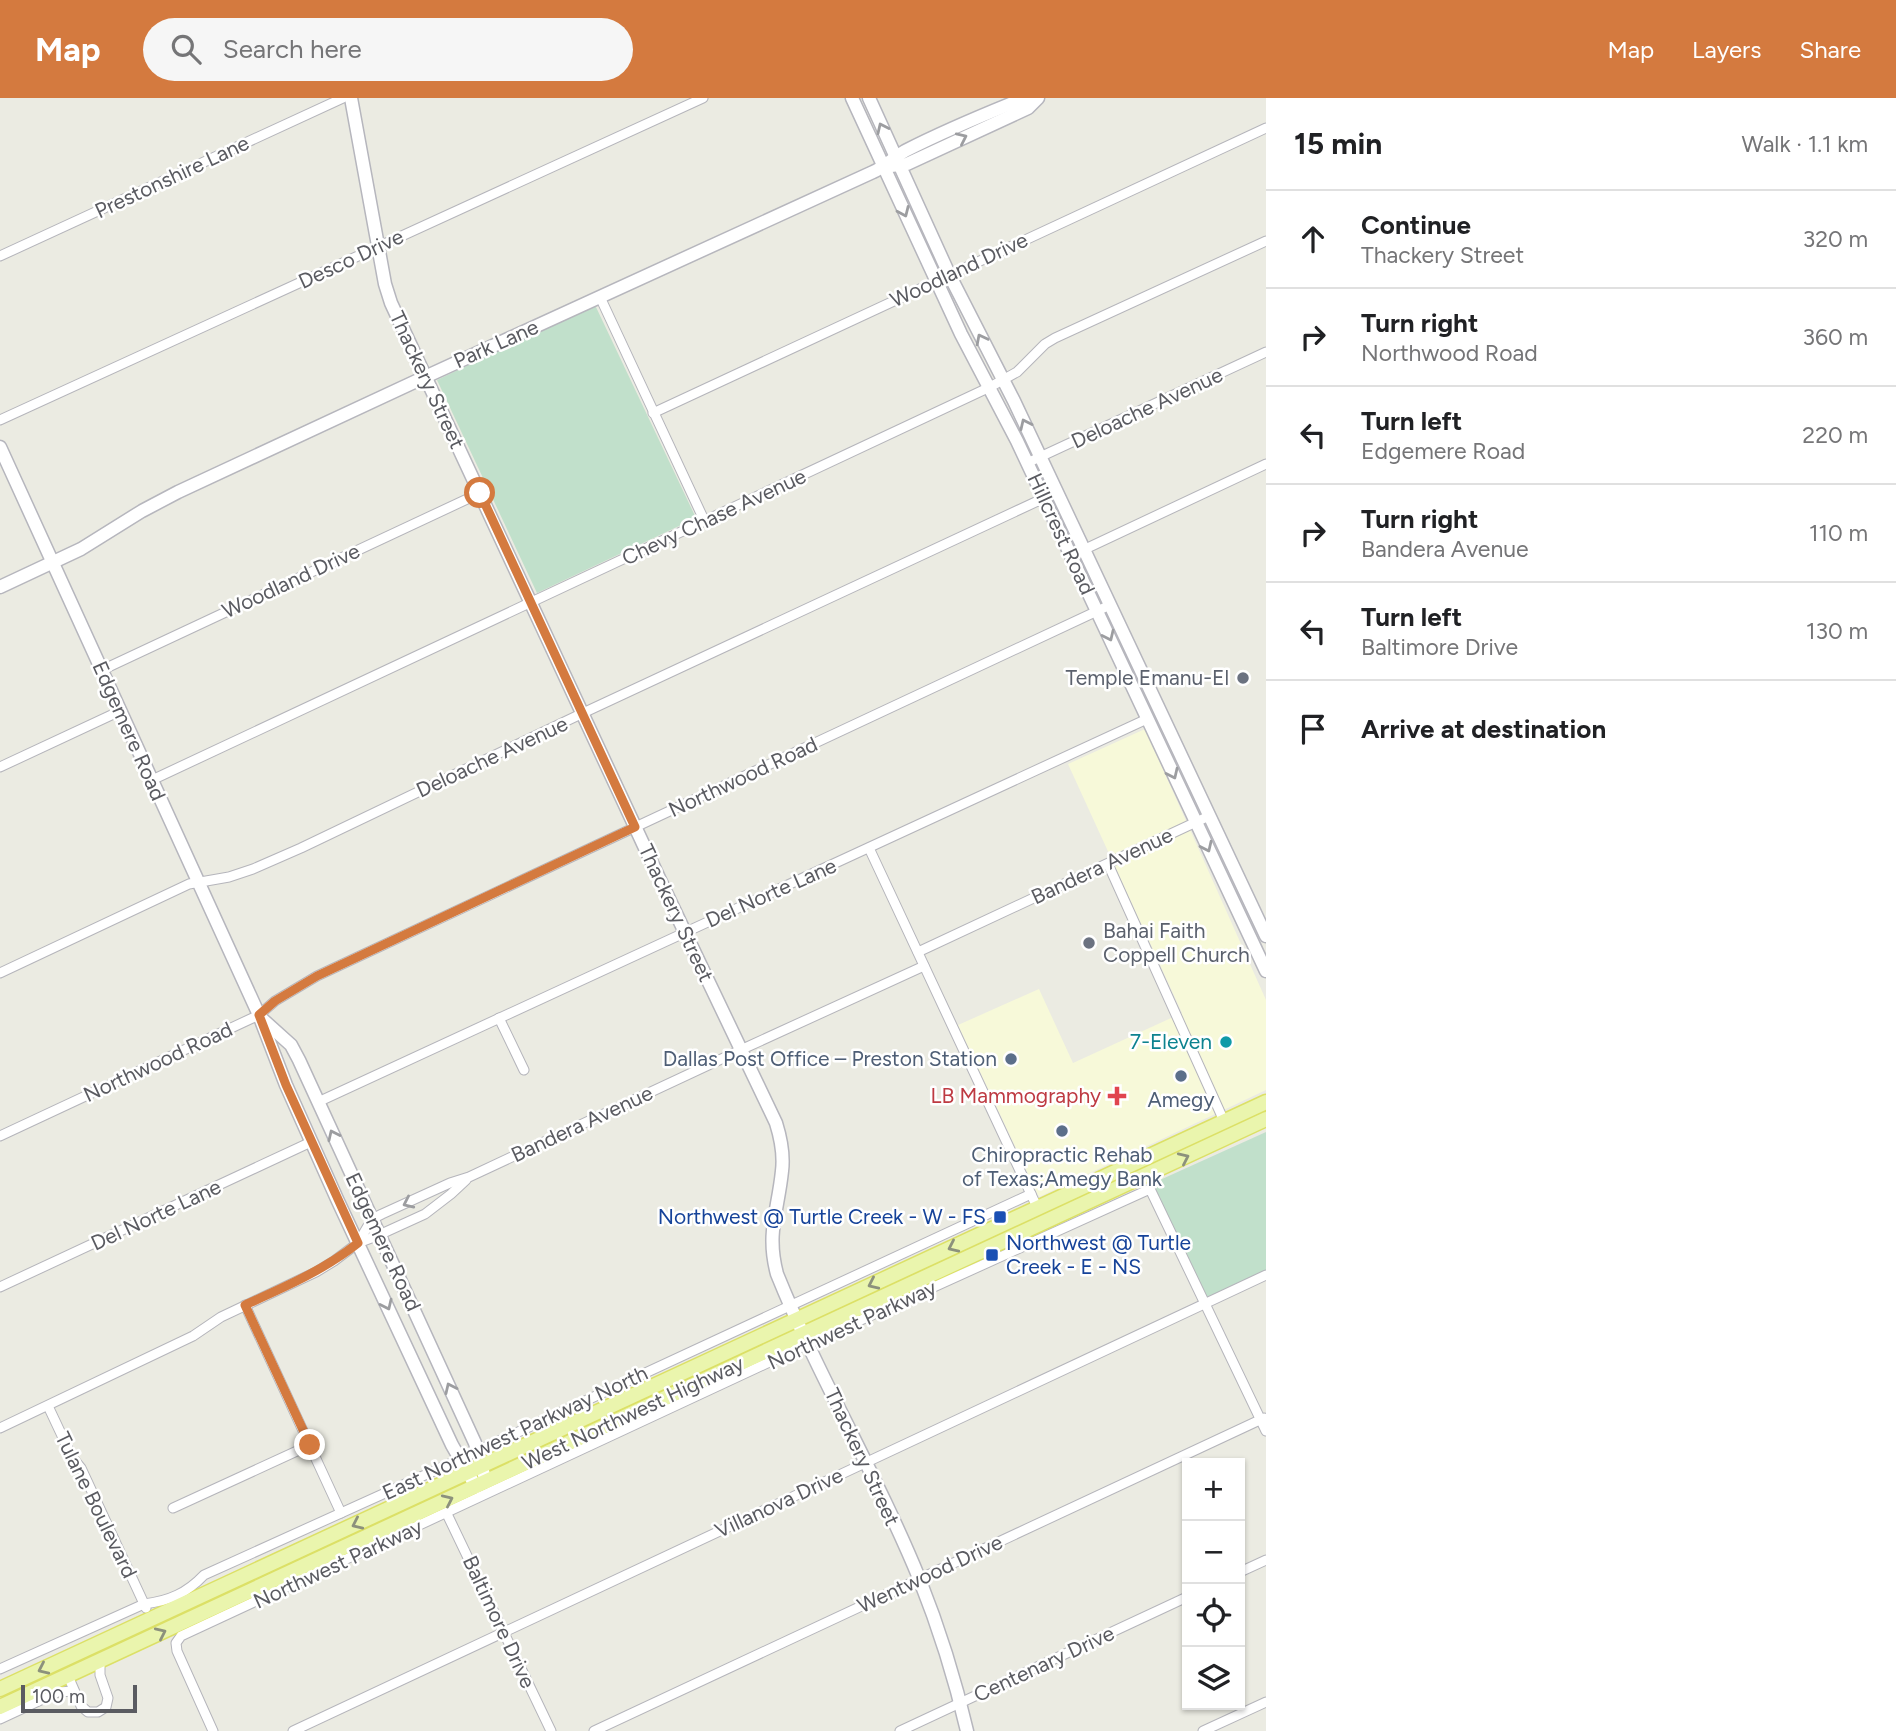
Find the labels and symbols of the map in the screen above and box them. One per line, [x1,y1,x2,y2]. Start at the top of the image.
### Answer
one-way arrow [876,123,890,135]
street label: Prestonshire Lane [91,130,253,223]
one-way arrow [955,133,967,147]
one-way arrow [896,204,910,217]
street label: Desco Drive [294,223,407,294]
street label: Woodland Drive [886,227,1032,312]
street label: Thackery Street [385,307,470,453]
street label: Park Lane [450,314,542,373]
one-way arrow [976,334,990,346]
street label: Deloache Avenue [1067,362,1226,454]
one-way arrow [1019,419,1033,431]
street label: Chevy Chase Avenue [618,463,810,570]
street label: Hillcrest Road [1022,469,1100,598]
route start [464,477,495,508]
street label: Woodland Drive [218,538,364,623]
one-way arrow [1101,629,1115,641]
street label: Edgemere Road [88,657,171,804]
place label: Temple Emanu-El [1065,665,1229,690]
marker: Temple Emanu-El [1235,670,1251,686]
street label: Deloache Avenue [412,711,571,803]
street label: Northwood Road [664,731,821,822]
one-way arrow [1165,767,1179,779]
street label: Bandera Avenue [1027,822,1176,909]
street label: Thackery Street [634,840,719,986]
one-way arrow [1199,840,1213,852]
street label: Del Norte Lane [701,853,840,933]
place label: Bahai Faith Coppell Church [1103,918,1250,967]
marker: Bahai Faith Coppell Church [1081,935,1097,951]
street label: Northwood Road [79,1016,236,1107]
place label: 7-Eleven [1130,1029,1212,1054]
marker: 7-Eleven [1218,1034,1234,1050]
place label: Dallas Post Office – Preston Station [663,1046,997,1071]
marker: Dallas Post Office – Preston Station [1003,1051,1019,1067]
marker: Amegy [1173,1068,1189,1084]
street label: Bandera Avenue [507,1080,656,1167]
place label: LB Mammography [931,1083,1101,1108]
marker: LB Mammography [1107,1086,1127,1106]
place label: Amegy [1148,1087,1214,1112]
marker: Chiropractic Rehab of Texas;Amegy Bank [1054,1123,1070,1139]
one-way arrow [327,1130,341,1142]
place label: Chiropractic Rehab of Texas;Amegy Bank [962,1142,1163,1191]
one-way arrow [1177,1152,1190,1166]
street label: Edgemere Road [340,1169,426,1315]
street label: Del Norte Lane [87,1174,225,1256]
one-way arrow [403,1194,415,1208]
place label: Northwest @ Turtle Creek - W - FS [658,1204,986,1229]
marker: Northwest @ Turtle Creek - W - FS [992,1209,1008,1225]
place label: Northwest @ Turtle Creek - E - NS [1006,1230,1191,1279]
one-way arrow [948,1238,960,1252]
marker: Northwest @ Turtle Creek - E - NS [984,1247,1000,1263]
street label: Northwest Parkway [763,1274,940,1375]
one-way arrow [868,1276,880,1290]
one-way arrow [379,1298,393,1310]
street label: West Northwest Highway [518,1350,748,1475]
street label: East Northwest Parkway North [378,1360,651,1505]
one-way arrow [444,1383,458,1395]
street label: Thackery Street [820,1384,905,1530]
street label: Tulane Boulevard [50,1428,143,1582]
route end [294,1429,325,1460]
street label: Villanova Drive [711,1462,847,1543]
one-way arrow [441,1494,453,1508]
street label: Northwest Parkway [249,1513,426,1614]
one-way arrow [352,1516,365,1530]
street label: Wentwood Drive [853,1529,1006,1618]
street label: Baltimore Drive [458,1552,541,1692]
street label: Centenary Drive [970,1620,1118,1707]
one-way arrow [154,1627,167,1641]
one-way arrow [38,1661,50,1675]
scale bar [21,1682,136,1714]

